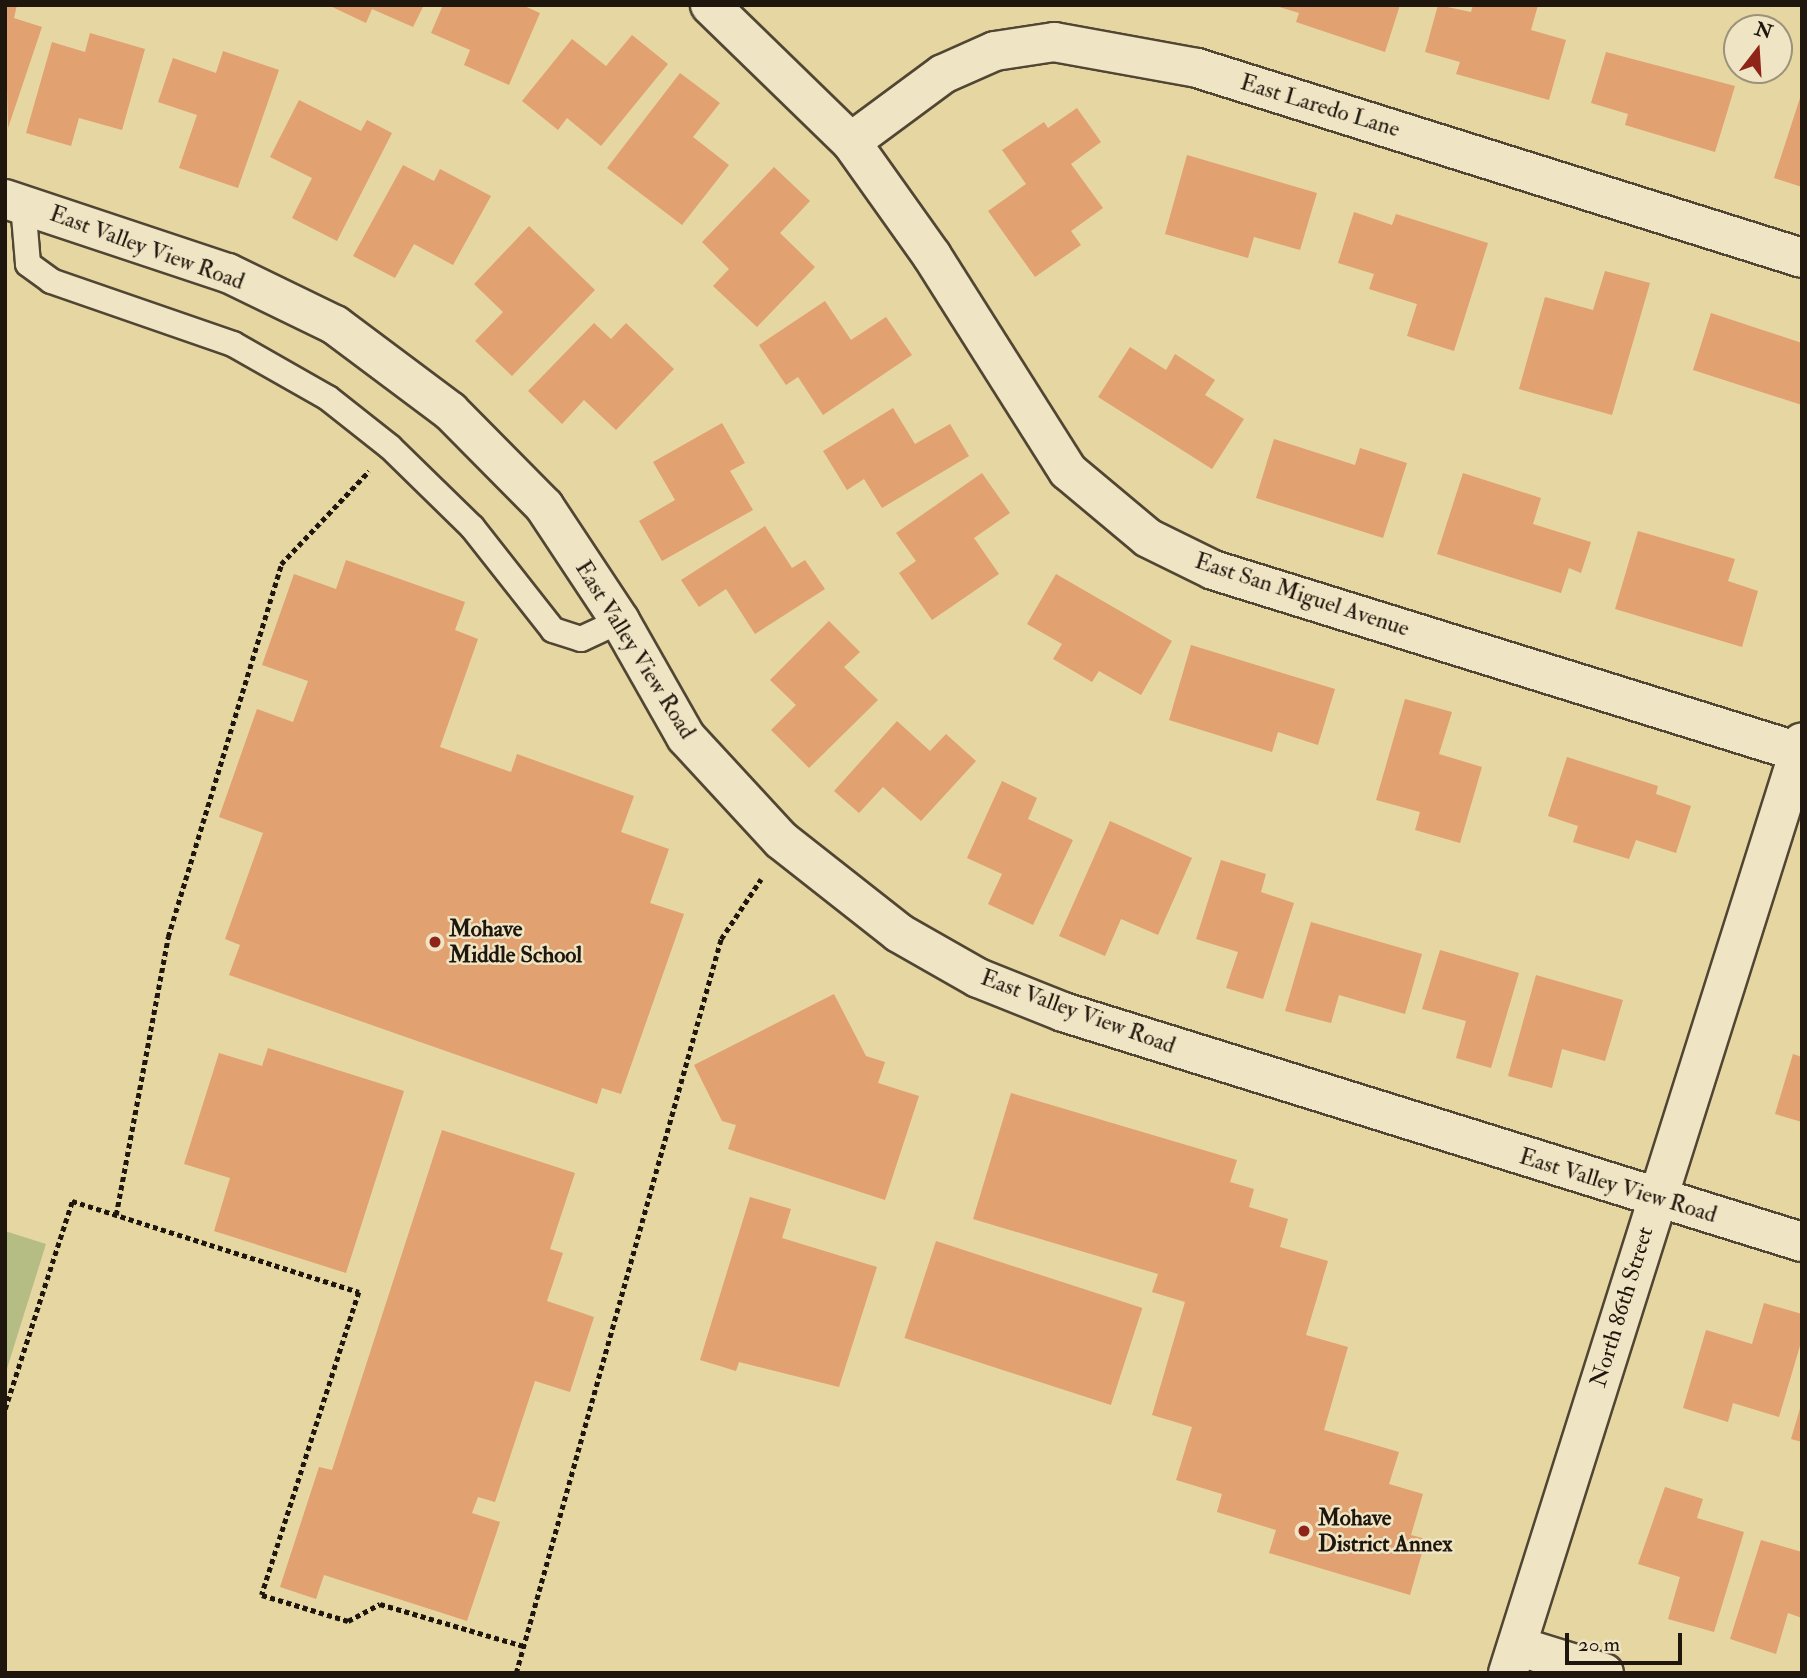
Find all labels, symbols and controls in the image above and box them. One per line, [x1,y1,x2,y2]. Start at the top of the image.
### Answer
north arrow [1723,14,1793,84]
text: N [1752,17,1775,45]
street label: East Laredo Lane [1237,69,1403,143]
street label: East Valley View Road [46,200,248,296]
street label: East San Miguel Avenue [1191,547,1413,643]
street label: East Valley View Road [569,556,701,744]
place label: Mohave Middle School [449,915,582,969]
marker: Mohave Middle School [427,934,443,950]
street label: East Valley View Road [977,964,1179,1060]
street label: East Valley View Road [1516,1143,1720,1229]
street label: North 86th Street [1585,1223,1659,1391]
place label: Mohave District Annex [1318,1504,1452,1558]
marker: Mohave District Annex [1296,1523,1312,1539]
scale bar [1569,1618,1686,1662]
text: 20 m [1578,1631,1620,1658]

